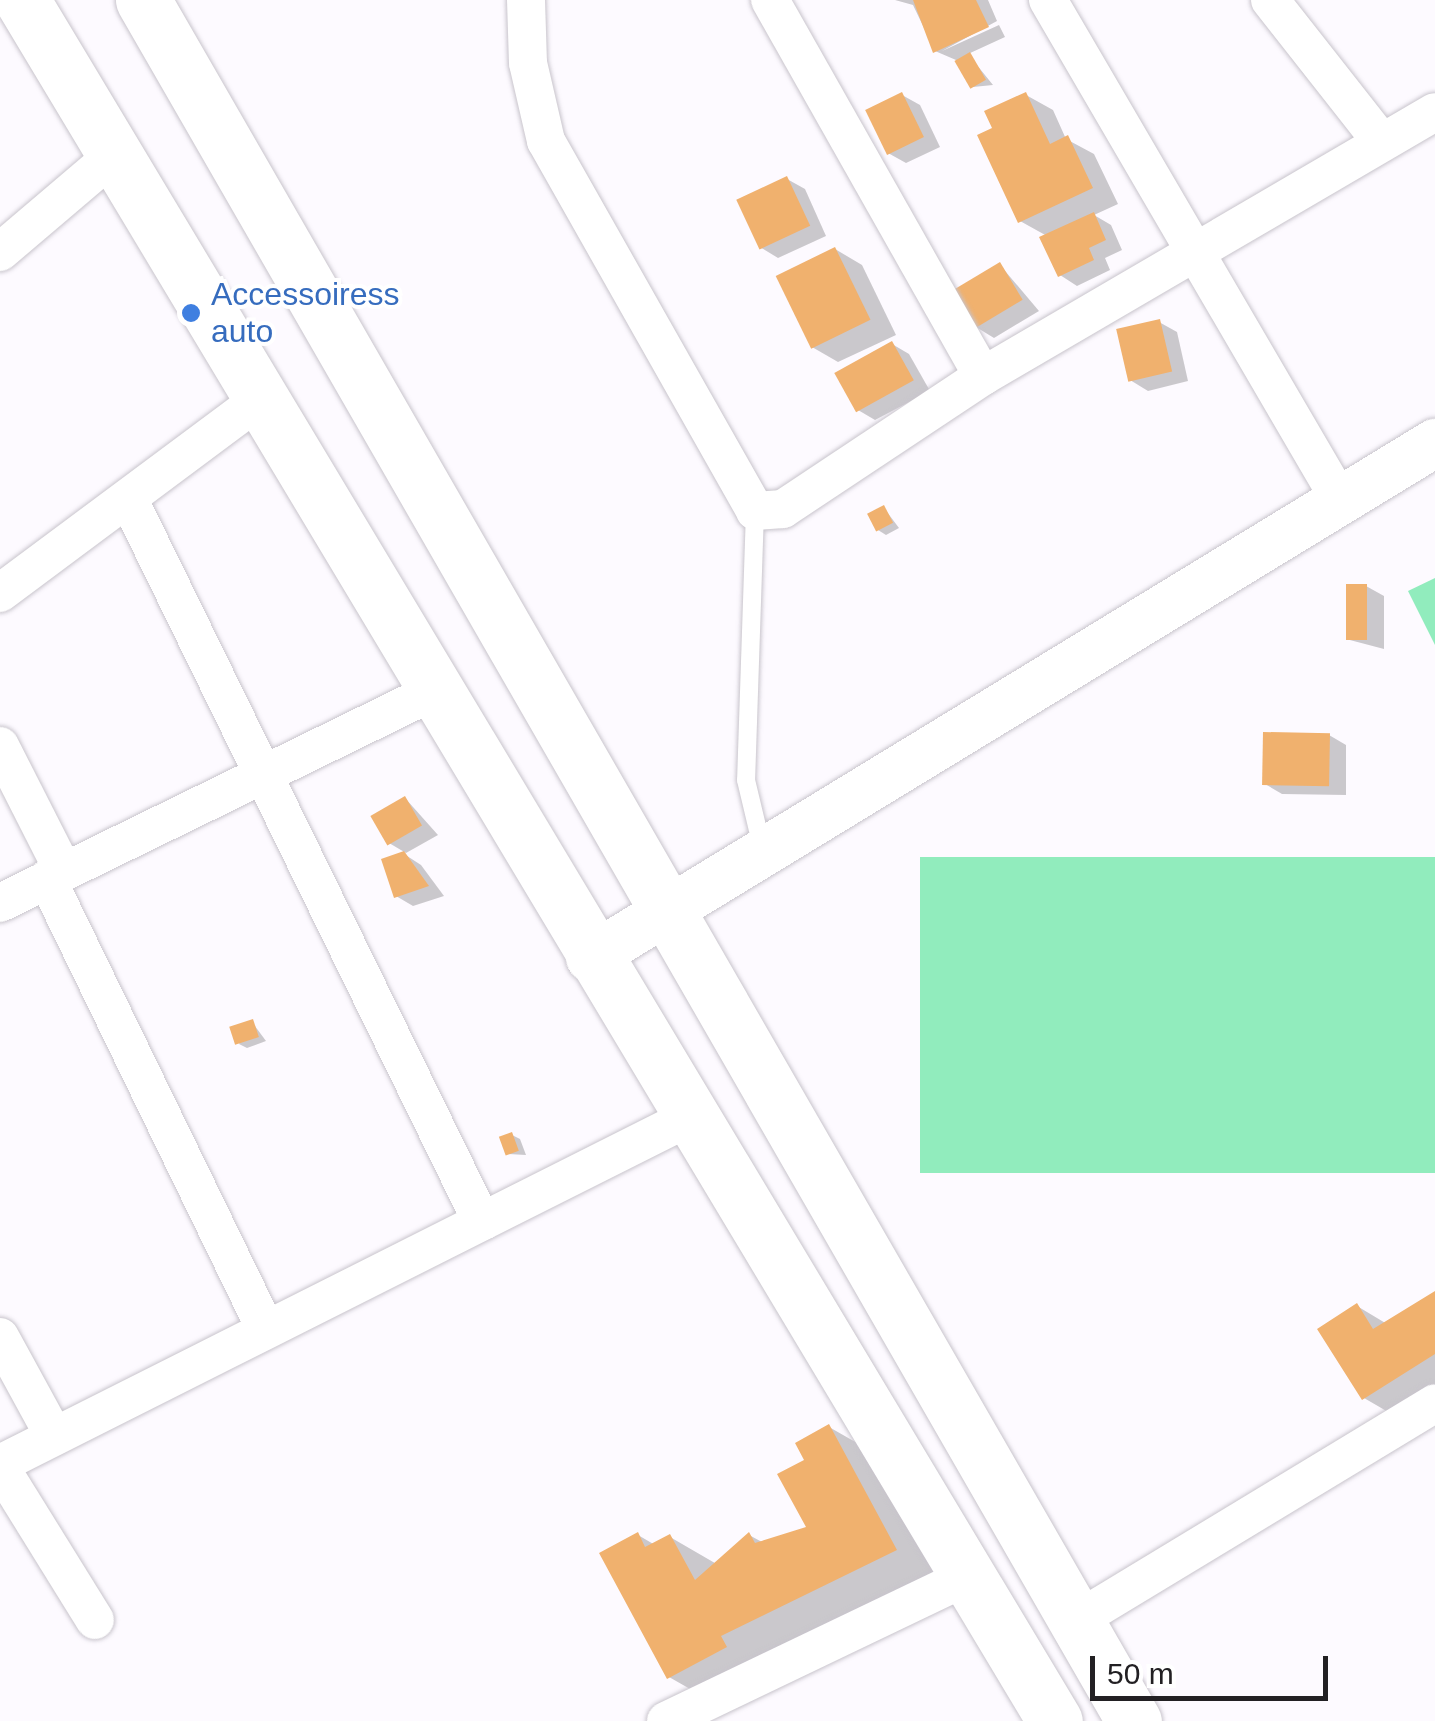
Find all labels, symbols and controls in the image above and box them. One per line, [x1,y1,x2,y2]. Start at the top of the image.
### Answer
place label: Accessoiress auto [211,276,400,351]
marker: Accessoiress auto [180,302,202,324]
scale bar [1095,1636,1332,1698]
text: 50 m [1107,1657,1174,1690]

